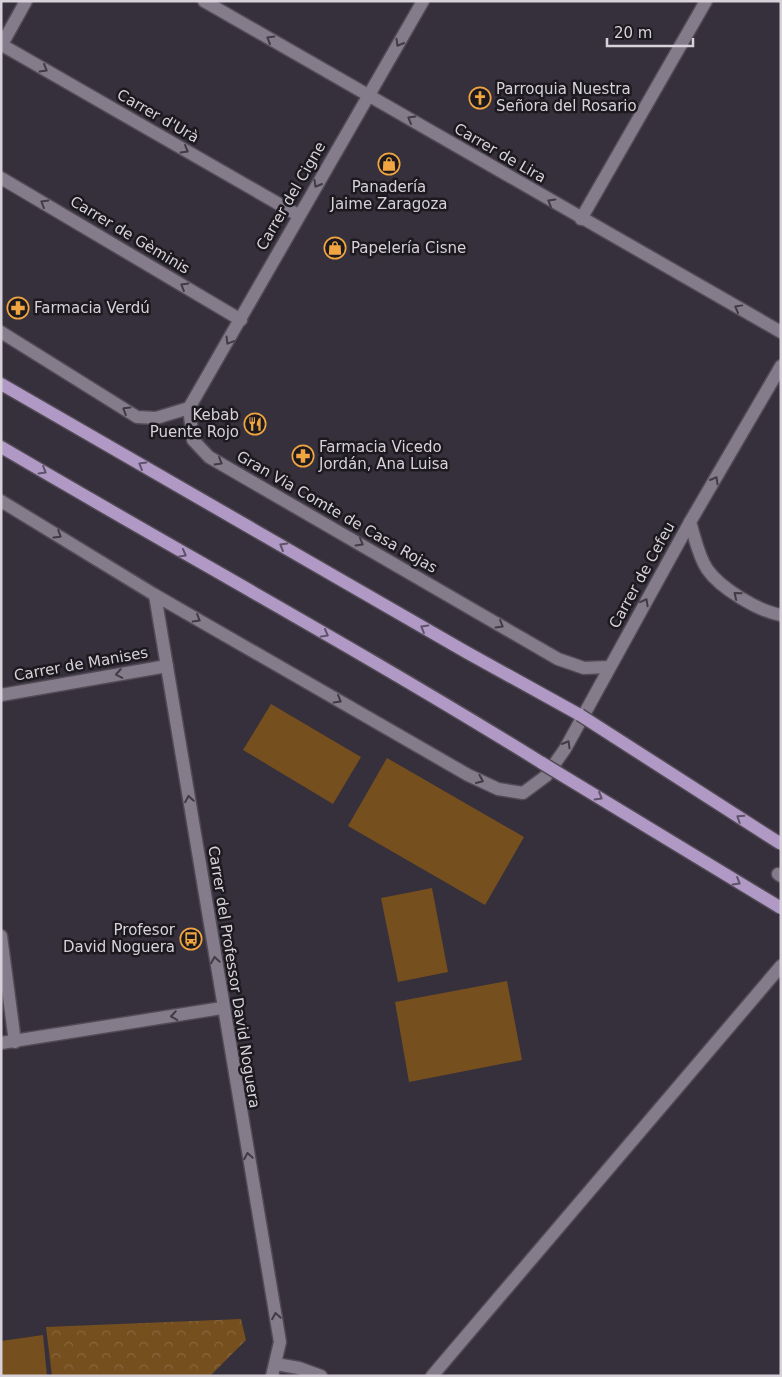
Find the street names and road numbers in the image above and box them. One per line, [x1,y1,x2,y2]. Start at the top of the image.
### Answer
street label: Carrer d'Urà [114,85,202,147]
street label: Carrer de Lira [451,119,549,187]
street label: Carrer del Cigne [253,139,329,253]
street label: Carrer de Gèminis [67,192,193,278]
street label: Gran Via Comte de Casa Rojas [234,447,441,577]
street label: Carrer de Cefeu [605,519,679,631]
street label: Carrer de Manises [13,643,150,685]
street label: Carrer del Professor David Noguera [204,845,264,1109]

